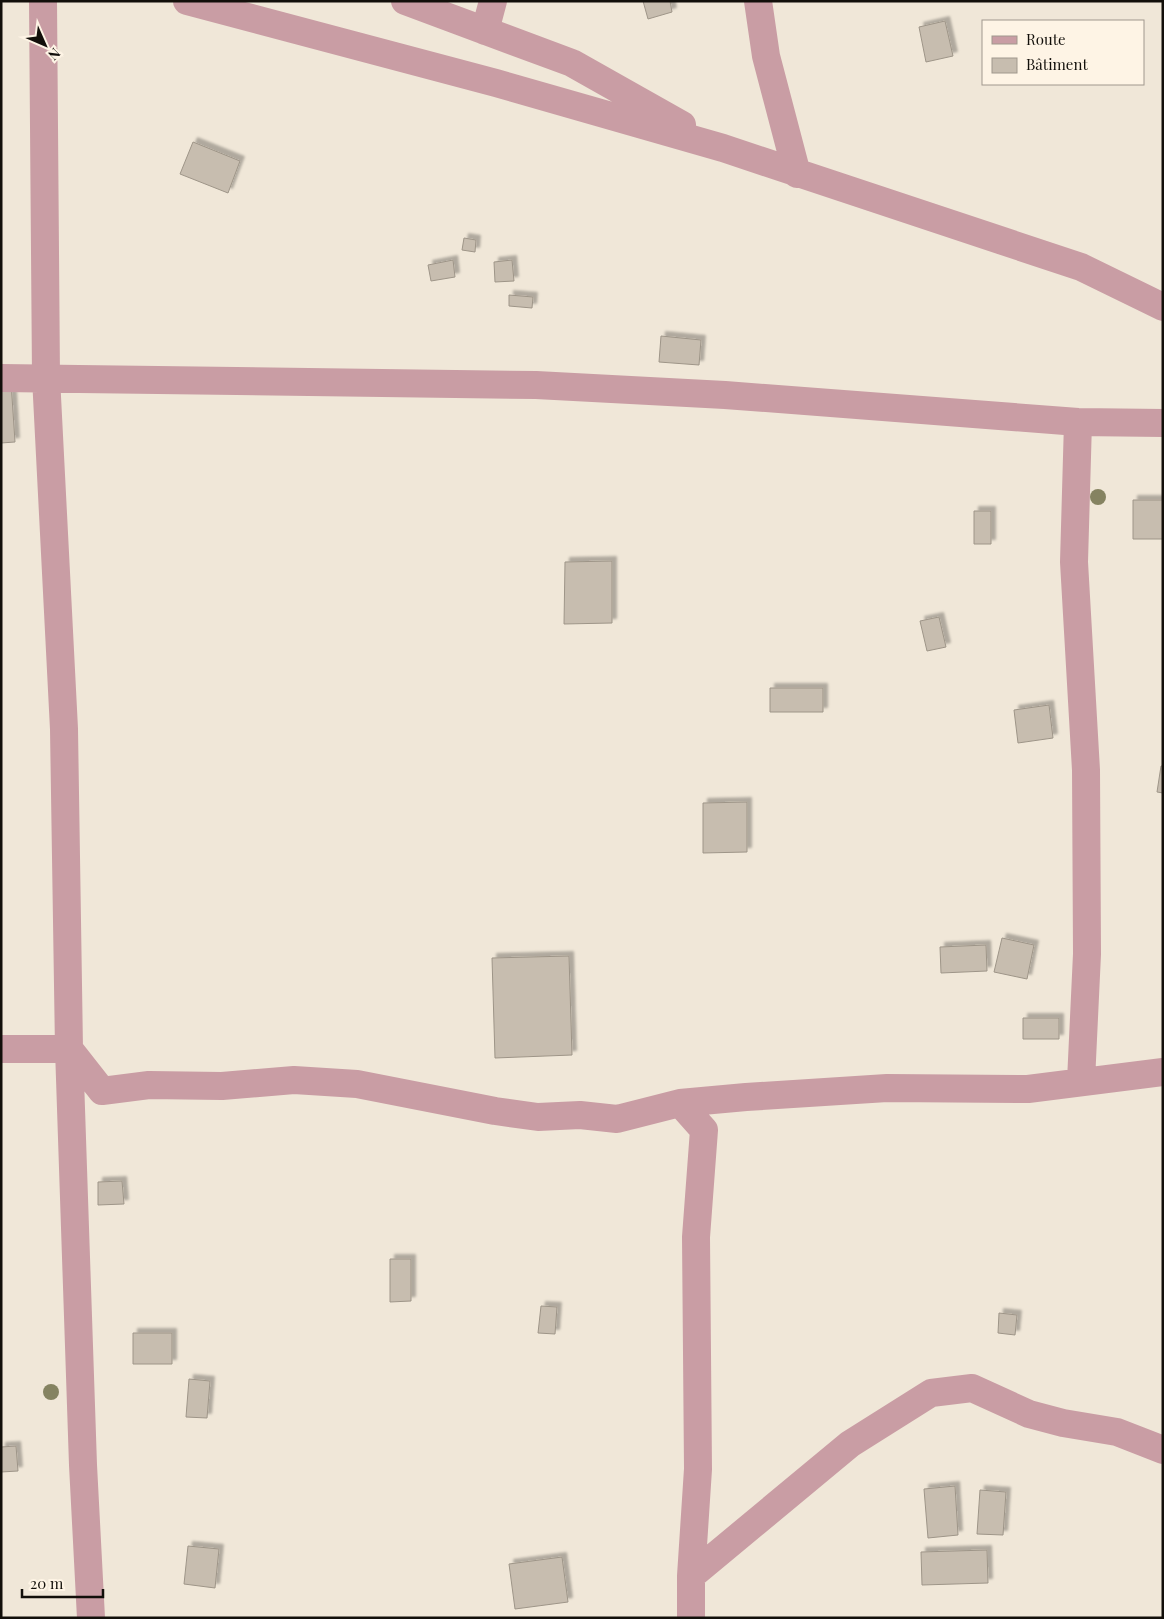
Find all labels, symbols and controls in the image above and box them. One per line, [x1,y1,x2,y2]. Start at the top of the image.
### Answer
north arrow [20,20,70,70]
legend [982,20,1144,85]
text: Route [1026,29,1066,49]
text: N [44,44,65,65]
text: Bâtiment [1026,54,1088,74]
scale bar [22,1566,104,1598]
text: 20 m [30,1573,64,1593]

